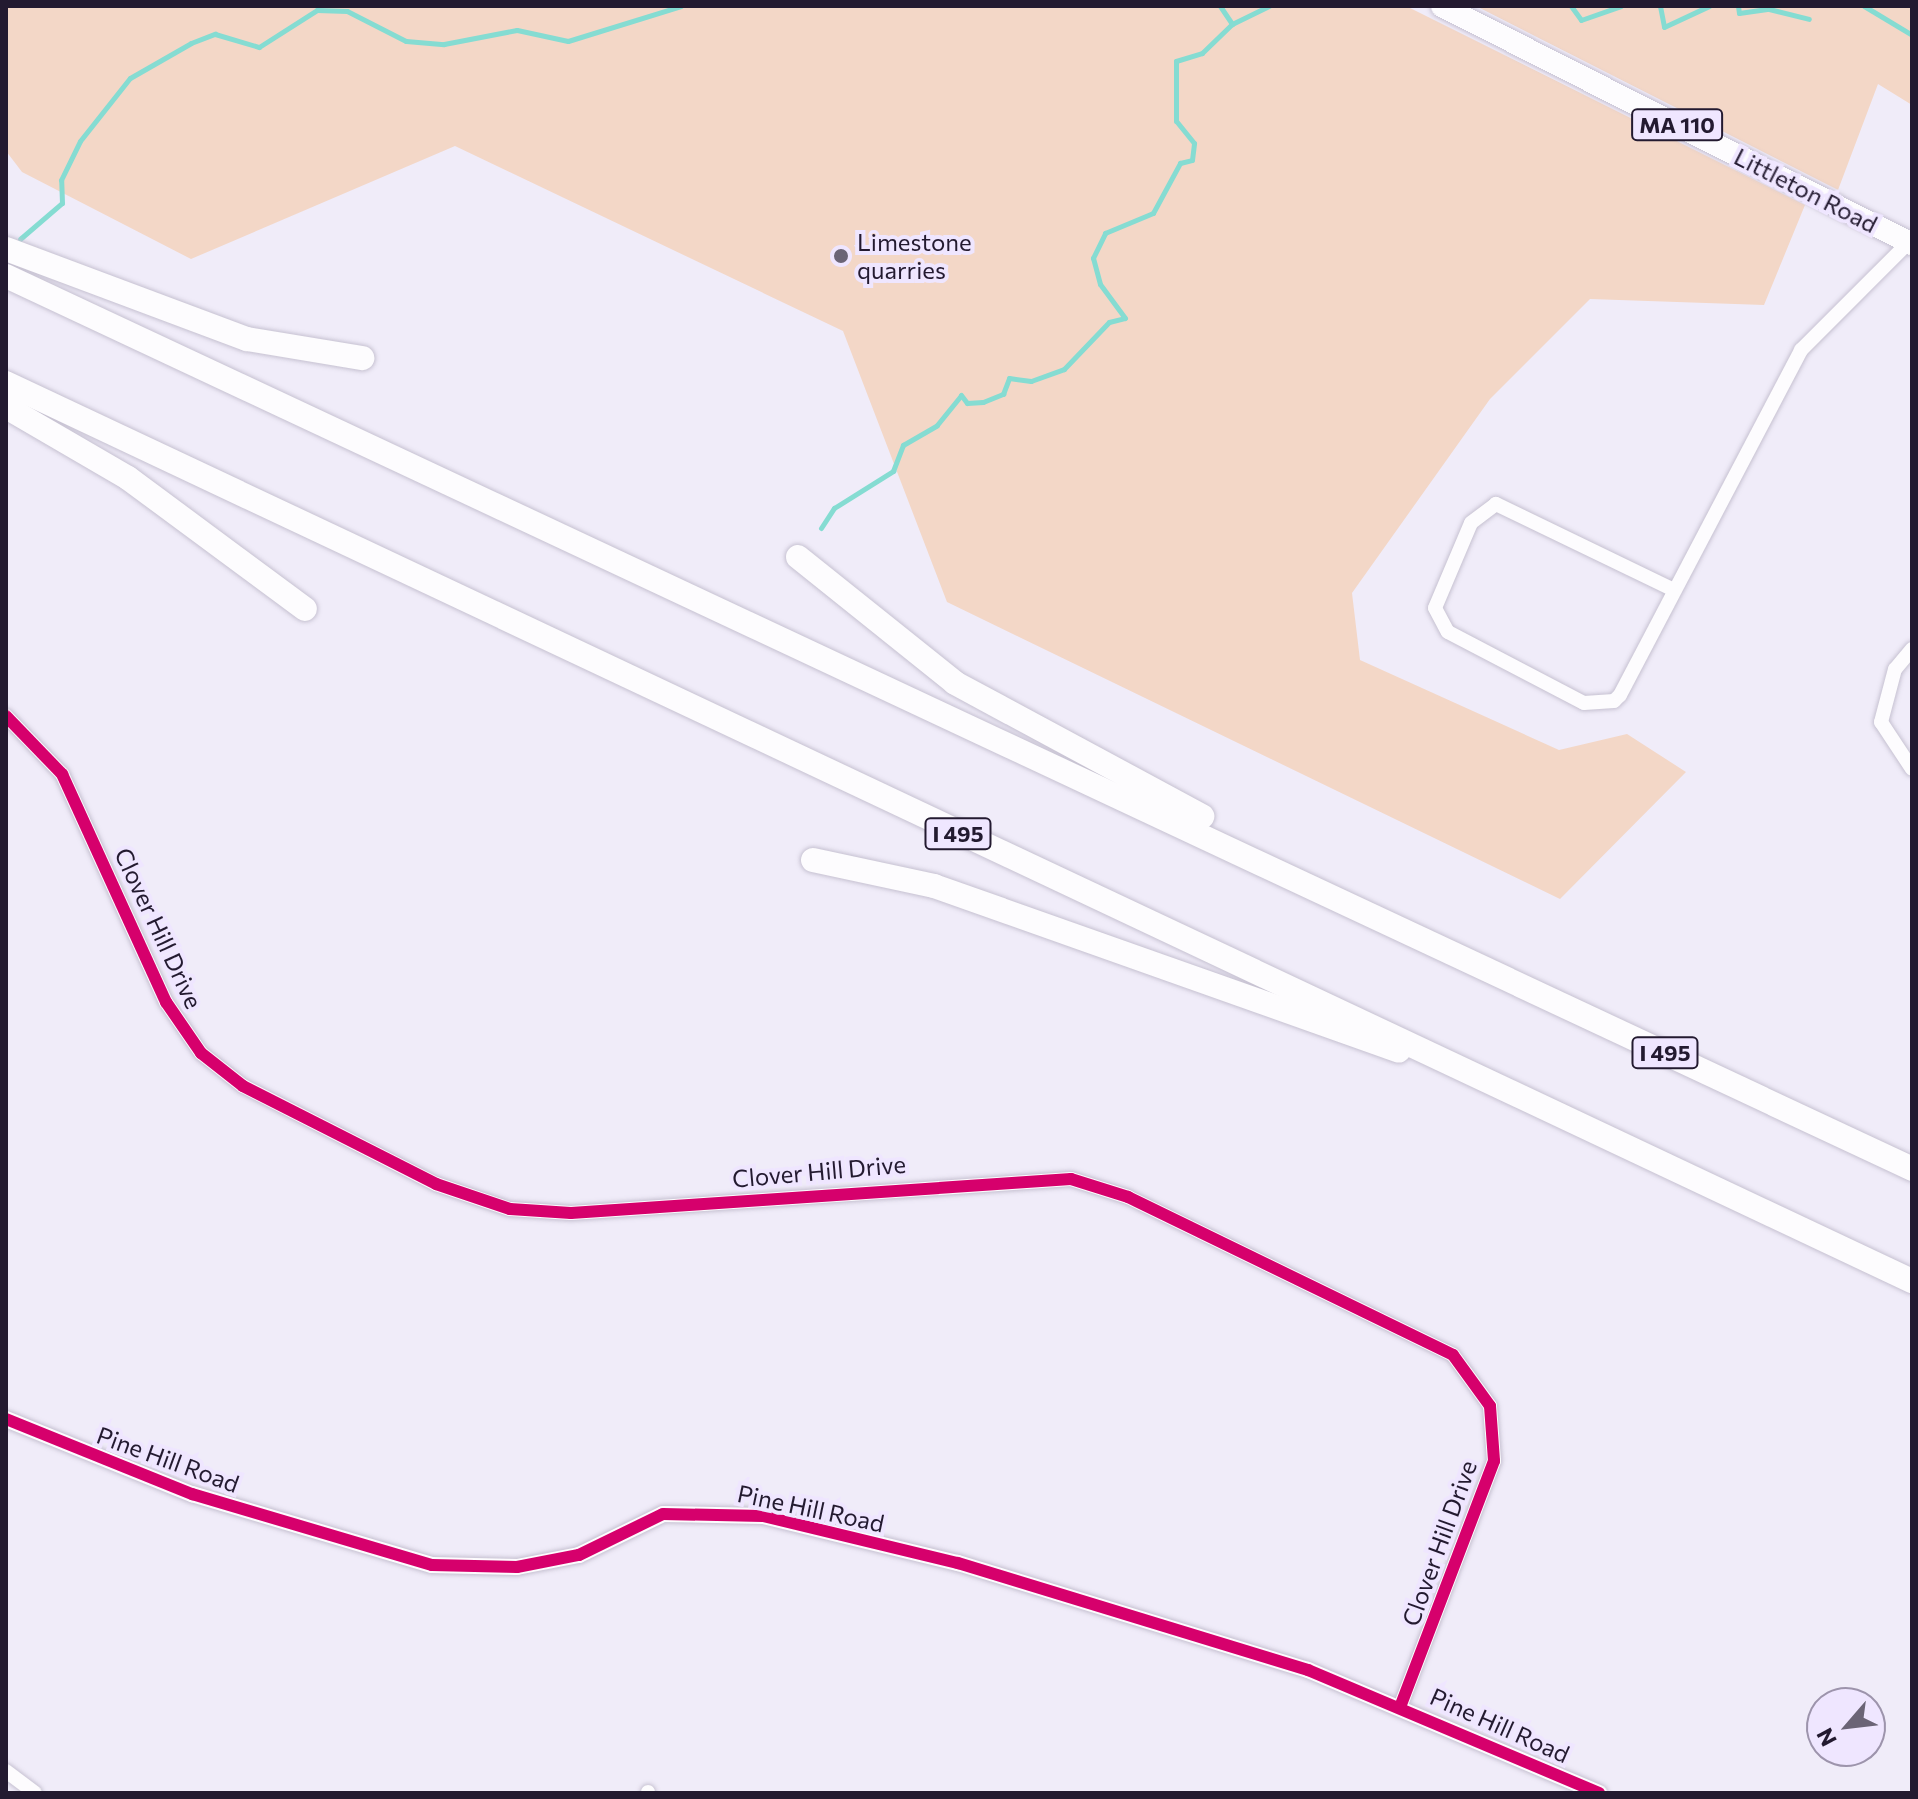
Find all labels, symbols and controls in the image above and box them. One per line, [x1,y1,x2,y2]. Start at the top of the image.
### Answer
road number: MA 110 [1631,107,1723,143]
street label: Littleton Road [1730,142,1882,238]
place label: Limestone quarries [857,228,972,284]
marker: Limestone quarries [832,247,850,265]
road number: I 495 [924,816,992,852]
street label: Clover Hill Drive [109,843,209,1013]
road number: I 495 [1631,1035,1699,1071]
street label: Clover Hill Drive [731,1149,907,1193]
street label: Pine Hill Road [93,1420,243,1498]
street label: Clover Hill Drive [1396,1456,1482,1630]
street label: Pine Hill Road [735,1478,887,1538]
street label: Pine Hill Road [1426,1681,1574,1769]
north arrow [1806,1687,1886,1767]
text: N [1810,1724,1842,1751]

